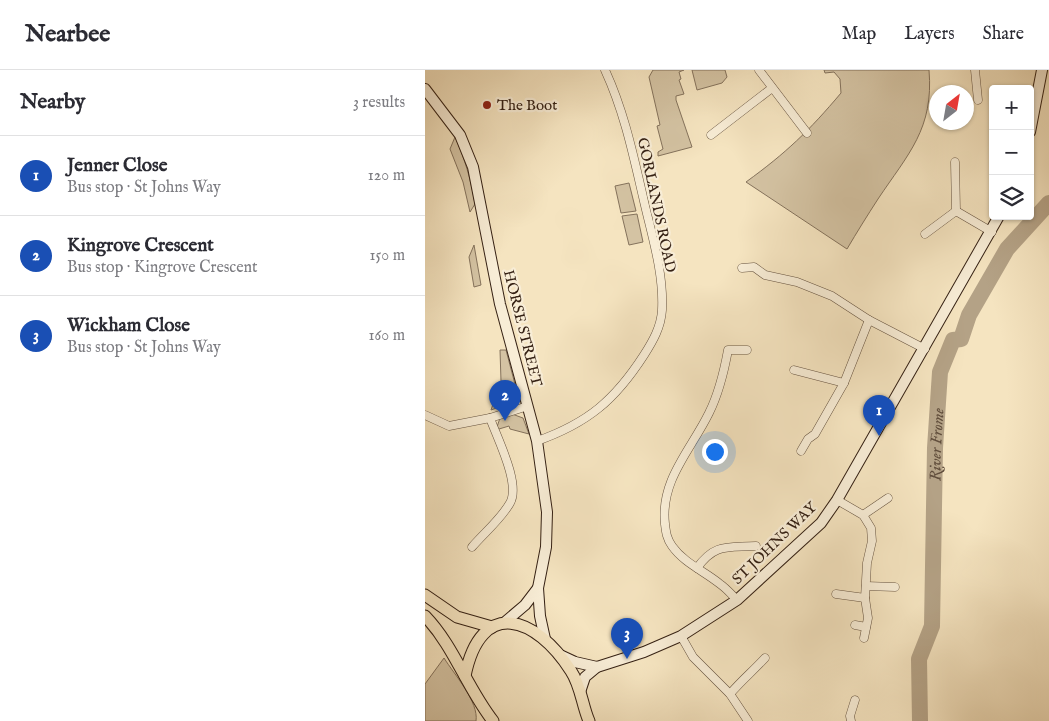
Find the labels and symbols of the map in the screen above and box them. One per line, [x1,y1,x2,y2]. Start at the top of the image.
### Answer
north arrow [929,85,974,130]
place label: The Boot [497,96,557,115]
marker: The Boot [481,99,493,111]
street label: GORLANDS ROAD [633,136,680,274]
street label: HORSE STREET [499,268,546,388]
pin: 2 [489,380,521,421]
pin: 1 [863,395,895,436]
water label: River Frome [926,407,950,481]
your location [702,439,728,465]
street label: ST JOHNS WAY [728,498,821,589]
pin: 3 [611,618,643,659]

